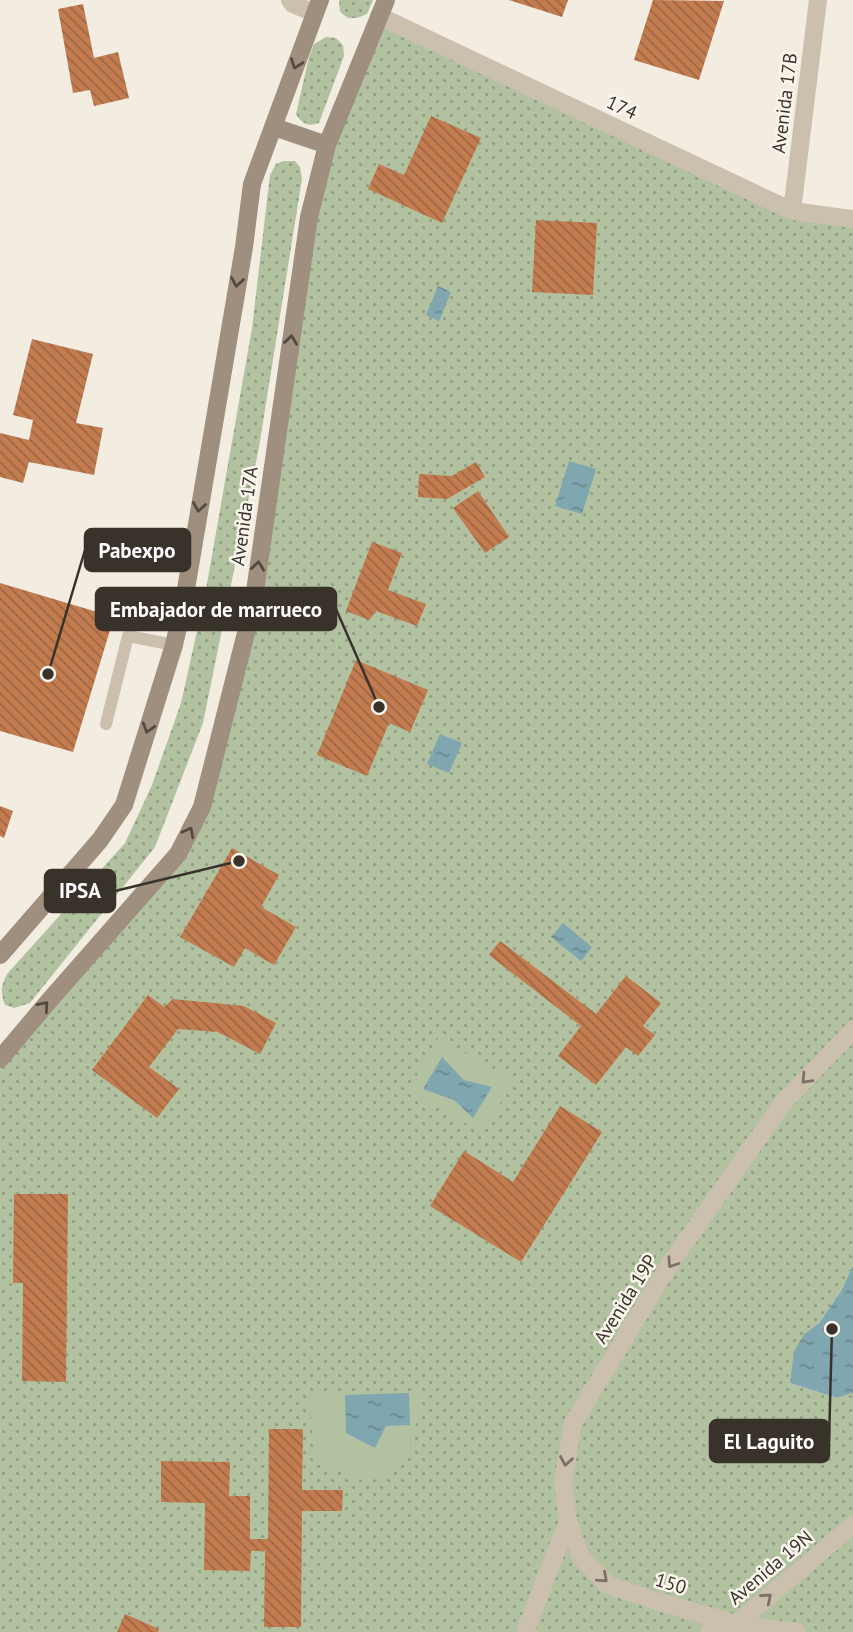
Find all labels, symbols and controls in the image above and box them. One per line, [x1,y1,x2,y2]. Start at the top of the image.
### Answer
street label: Avenida 17B [766,51,802,155]
one-way arrow [290,57,304,69]
street label: 174 [603,90,641,124]
one-way arrow [230,276,245,288]
one-way arrow [283,335,298,346]
street label: Avenida 17A [225,465,263,567]
one-way arrow [192,501,207,513]
callout: Pabexpo [85,529,190,571]
text: Pabexpo [99,537,175,564]
one-way arrow [251,560,266,571]
callout: Embajador de marrueco [96,588,336,630]
text: Embajador de marrueco [110,596,322,623]
one-way arrow [142,722,157,734]
one-way arrow [180,827,194,839]
callout: IPSA [45,870,115,912]
text: IPSA [59,877,101,904]
one-way arrow [36,1002,48,1015]
one-way arrow [802,1071,814,1084]
street label: Avenida 19P [588,1250,662,1348]
one-way arrow [667,1255,680,1268]
callout: El Laguito [710,1420,829,1462]
text: El Laguito [724,1428,814,1455]
one-way arrow [559,1456,574,1467]
street label: Avenida 19N [723,1525,817,1609]
street label: 150 [653,1567,689,1599]
one-way arrow [595,1570,608,1582]
one-way arrow [758,1594,771,1606]

